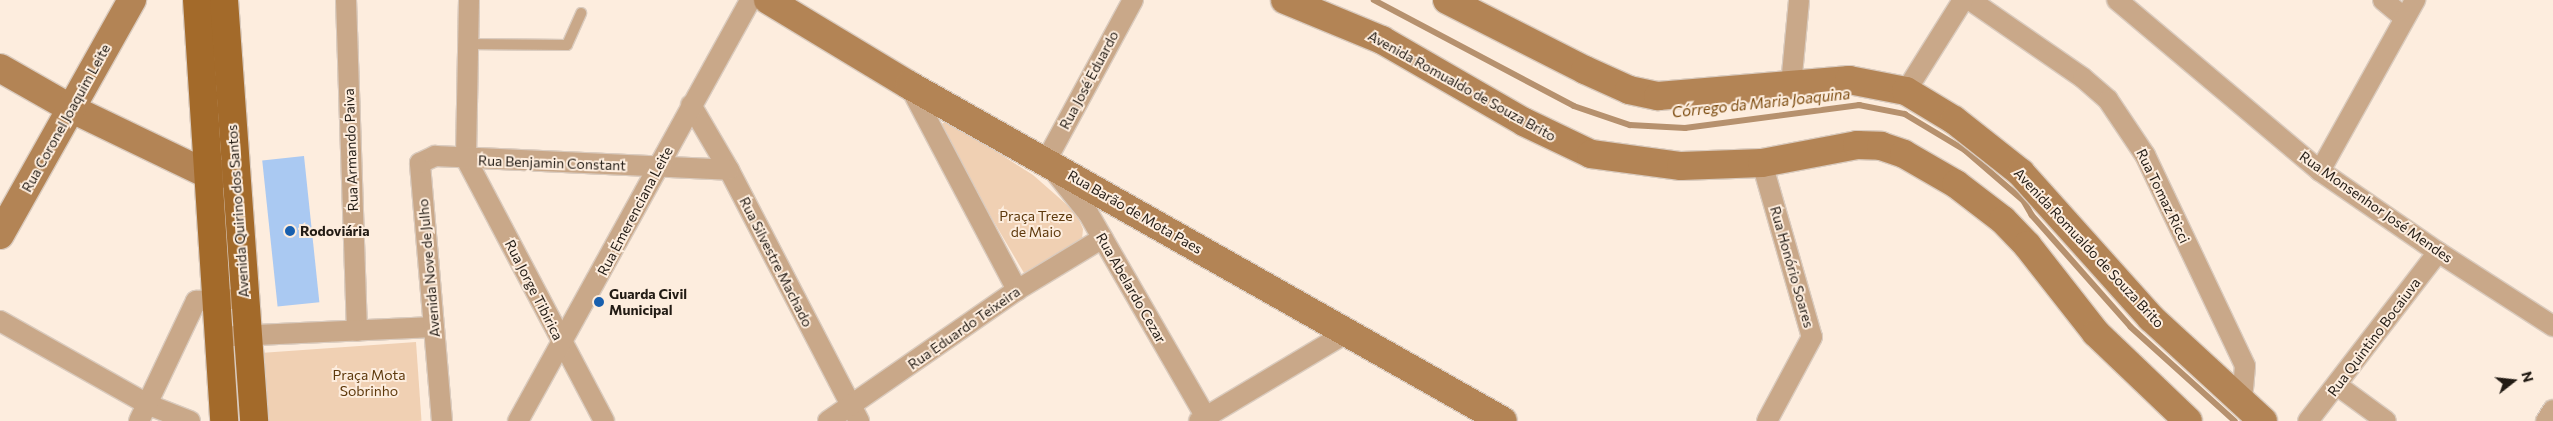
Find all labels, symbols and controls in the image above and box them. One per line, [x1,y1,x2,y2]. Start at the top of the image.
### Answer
street label: Avenida Romualdo de Souza Brito [1365,27,1559,145]
street label: Rua José Eduardo [1056,28,1122,132]
street label: Rua Coronel Joaquim Leite [18,41,114,195]
water label: Córrego da Maria Joaquina [1671,85,1851,121]
street label: Rua Armando Paiva [340,88,362,212]
street label: Avenida Quirino dos Santos [224,124,252,298]
street label: Rua Emerenciana Leite [594,144,676,278]
street label: Rua Tomaz Ricci [2133,146,2193,246]
street label: Rua Monsenhor José Mendes [2296,148,2456,266]
street label: Rua Benjamin Constant [478,152,626,174]
street label: Avenida Romualdo de Souza Brito [2010,165,2168,331]
street label: Rua Barão de Mota Paes [1065,167,1205,257]
street label: Rua Silvestre Machado [736,194,816,330]
street label: Avenida Nove de Julho [415,198,443,338]
street label: Rua Honório Soares [1767,204,1817,330]
park label: Praça Treze de Maio [999,208,1073,240]
place label: Rodoviária [300,223,370,239]
marker: Rodoviária [284,225,296,237]
street label: Rua Abelardo Cezar [1093,230,1169,346]
street label: Rua Jorge Tibirica [501,237,567,343]
street label: Rua Quintino Bocaiuva [2324,275,2424,399]
street label: Rua Eduardo Teixeira [905,283,1023,373]
place label: Guarda Civil Municipal [609,286,687,318]
marker: Guarda Civil Municipal [593,296,605,308]
north arrow [2488,356,2538,406]
park label: Praça Mota Sobrinho [332,367,406,400]
text: N [2518,369,2538,384]

